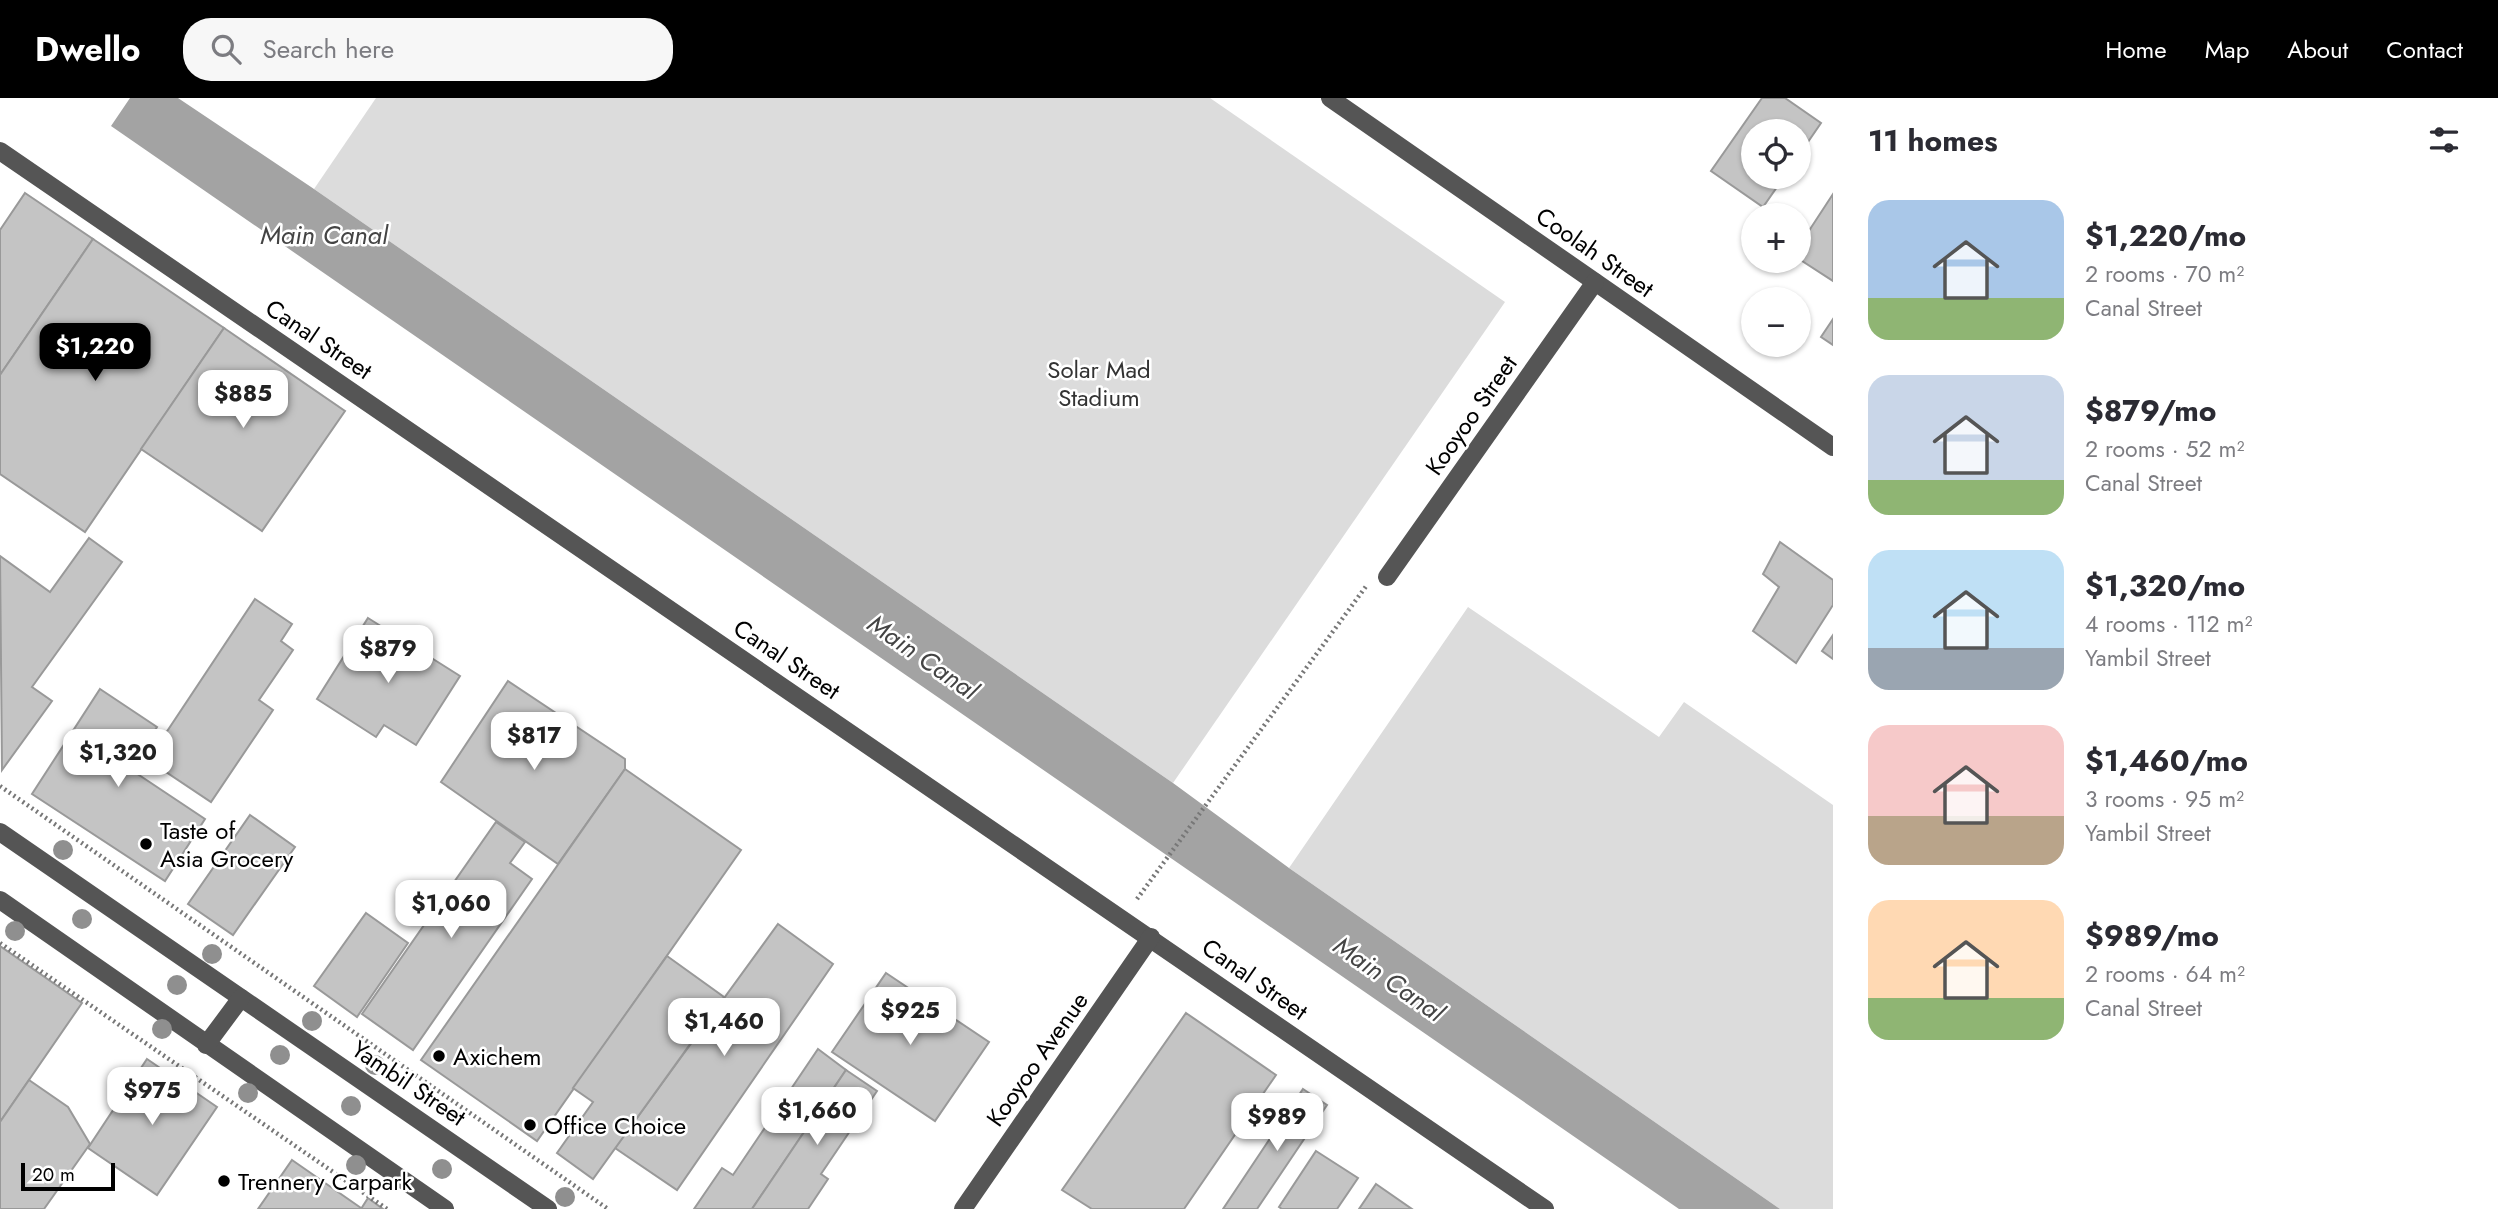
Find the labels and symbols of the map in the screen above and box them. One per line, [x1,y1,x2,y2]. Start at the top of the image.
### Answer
street label: Coolah Street [1529,198,1661,306]
water label: Main Canal [260,216,389,254]
street label: Canal Street [259,290,380,388]
pin: $1,220 [38,324,152,383]
street label: Kooyoo Street [1417,348,1525,482]
park label: Solar Mad Stadium [1047,352,1151,415]
pin: $885 [202,370,284,430]
water label: Main Canal [860,605,987,710]
street label: Canal Street [727,610,848,708]
pin: $879 [347,626,429,685]
pin: $817 [493,712,575,772]
pin: $1,320 [61,730,175,789]
place label: Taste of Asia Grocery [160,813,294,876]
marker: Taste of Asia Grocery [138,836,154,852]
pin: $1,060 [394,880,508,940]
water label: Main Canal [1326,927,1453,1032]
street label: Canal Street [1195,930,1315,1028]
street label: Kooyoo Avenue [978,985,1096,1133]
pin: $925 [869,988,951,1047]
pin: $1,460 [667,998,781,1058]
street label: Yambil Street [345,1032,473,1134]
place label: Axichem [453,1039,542,1074]
marker: Axichem [431,1048,447,1064]
pin: $975 [111,1068,193,1127]
pin: $1,660 [760,1088,874,1147]
pin: $989 [1236,1094,1318,1153]
place label: Office Choice [544,1108,686,1143]
marker: Office Choice [522,1117,538,1133]
scale bar [21,1160,116,1192]
place label: Trennery Carpark [238,1164,412,1199]
marker: Trennery Carpark [216,1173,232,1189]

